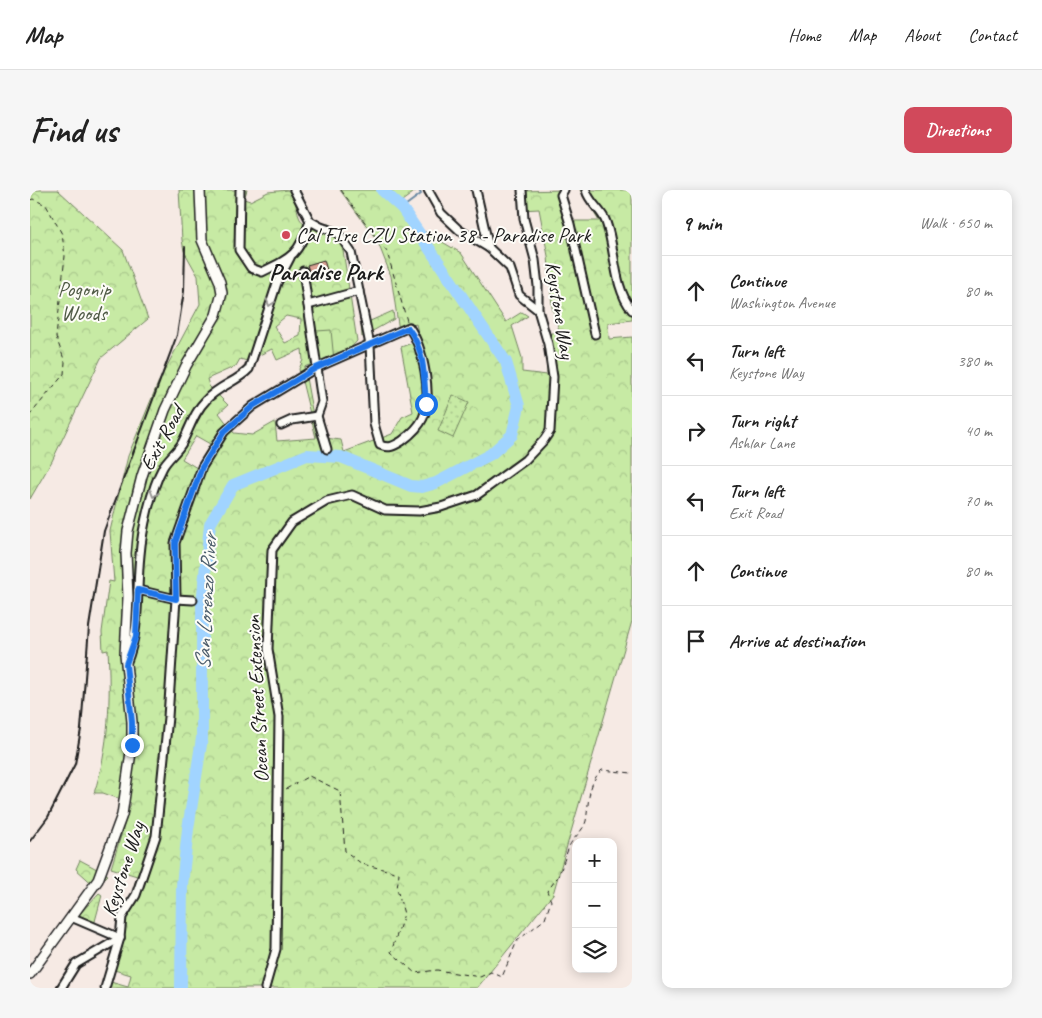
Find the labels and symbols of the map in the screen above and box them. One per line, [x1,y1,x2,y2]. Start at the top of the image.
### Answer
place label: Cal FIre CZU Station 38 - Paradise Park [296,222,592,248]
marker: Cal FIre CZU Station 38 - Paradise Park [280,229,292,241]
district label: Paradise Park [269,257,385,287]
street label: Keystone Way [539,260,581,362]
park label: Pogonip Woods [58,276,112,326]
one-way arrow [266,298,276,306]
route start [415,393,438,416]
street label: Exit Road [134,399,192,475]
one-way arrow [149,490,159,498]
water label: San Lorenzo River [188,529,224,670]
street label: Ocean Street Extension [240,614,274,783]
route end [121,734,144,757]
street label: Keystone Way [96,817,151,920]

